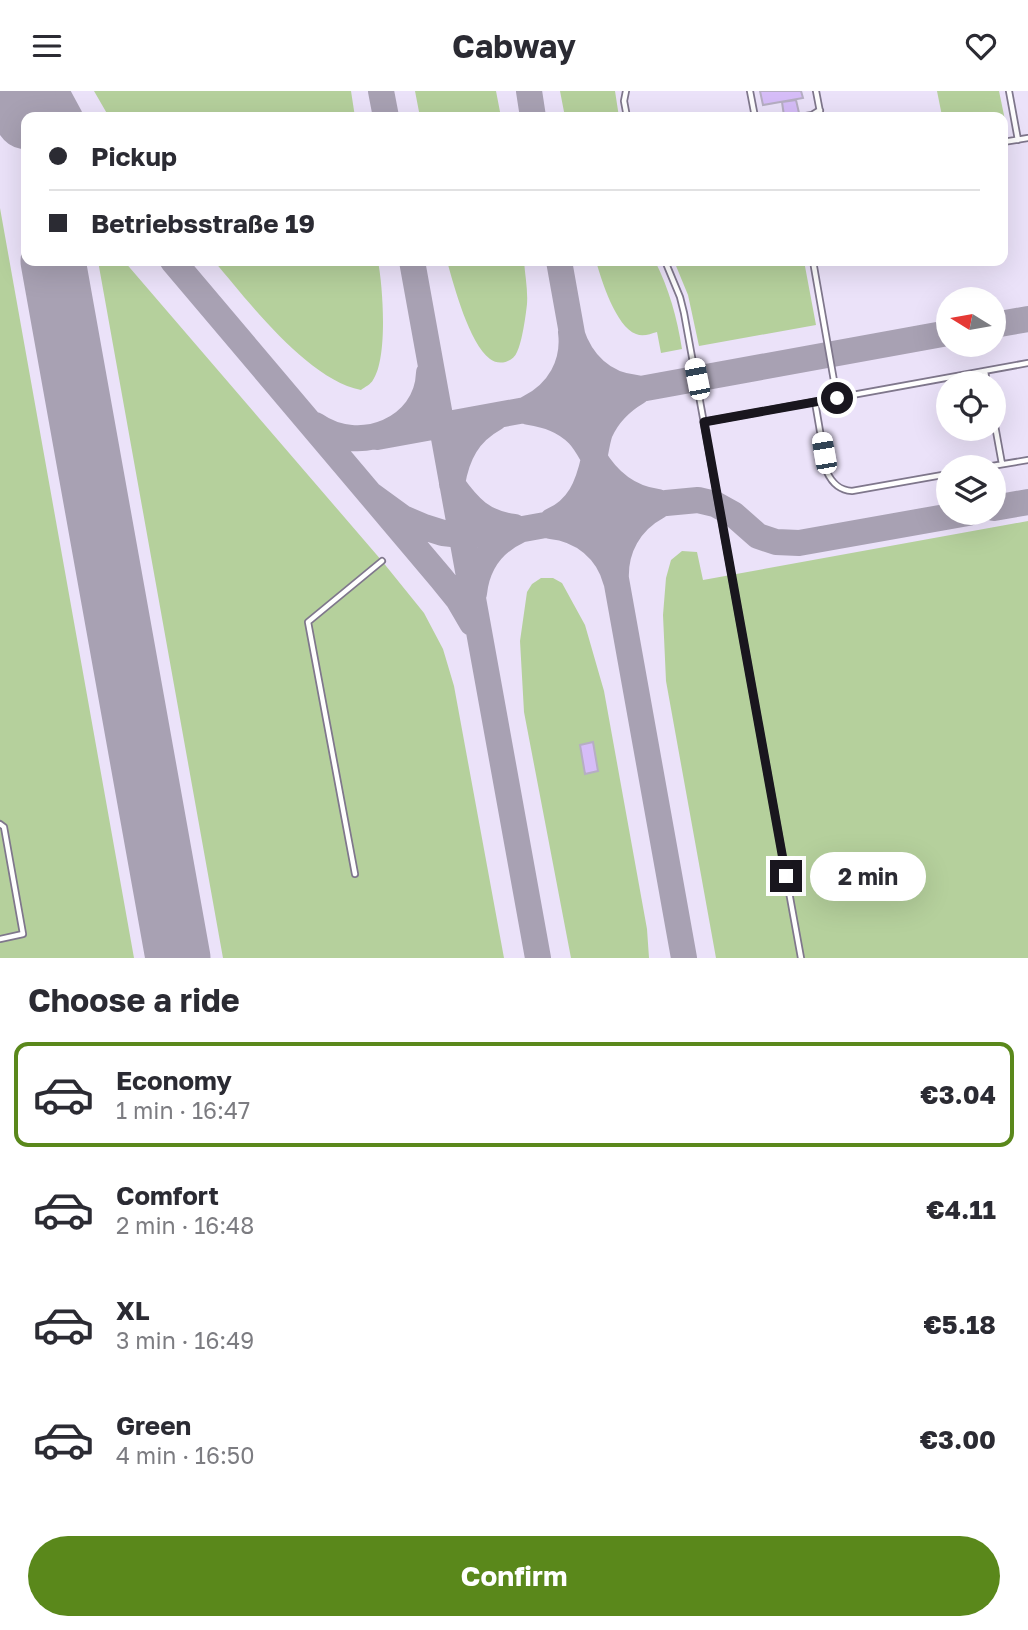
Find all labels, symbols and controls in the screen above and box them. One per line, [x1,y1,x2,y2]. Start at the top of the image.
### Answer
icon: menu [28,27,66,65]
text: Cabway [452,27,576,65]
icon: heart [962,27,1000,65]
text: Pickup [91,141,177,172]
text: Betriebsstraße 19 [91,208,315,239]
north arrow [936,287,1006,357]
map controls [936,287,1006,525]
car [683,356,712,402]
button: locate [936,371,1006,441]
route start [821,382,853,414]
car [811,430,838,476]
button: layers [936,455,1006,525]
callout: 2 min [810,851,926,901]
route end [770,860,802,892]
text: 2 min [838,862,898,890]
text: Choose a ride [28,981,240,1019]
icon: car [32,1063,95,1126]
text: Economy [116,1065,232,1096]
text: €3.04 [920,1079,996,1110]
text: 1 min · 16:47 [116,1096,250,1124]
icon: car [32,1178,95,1241]
text: Comfort [116,1180,219,1211]
text: €4.11 [926,1194,996,1225]
text: 2 min · 16:48 [116,1211,254,1239]
icon: car [32,1293,95,1356]
text: XL [116,1295,150,1326]
text: €5.18 [923,1309,996,1340]
text: 3 min · 16:49 [116,1326,254,1354]
icon: car [32,1408,95,1471]
text: Green [116,1410,191,1441]
text: €3.00 [920,1424,996,1455]
text: 4 min · 16:50 [116,1441,254,1469]
button: Confirm [28,1536,1000,1616]

